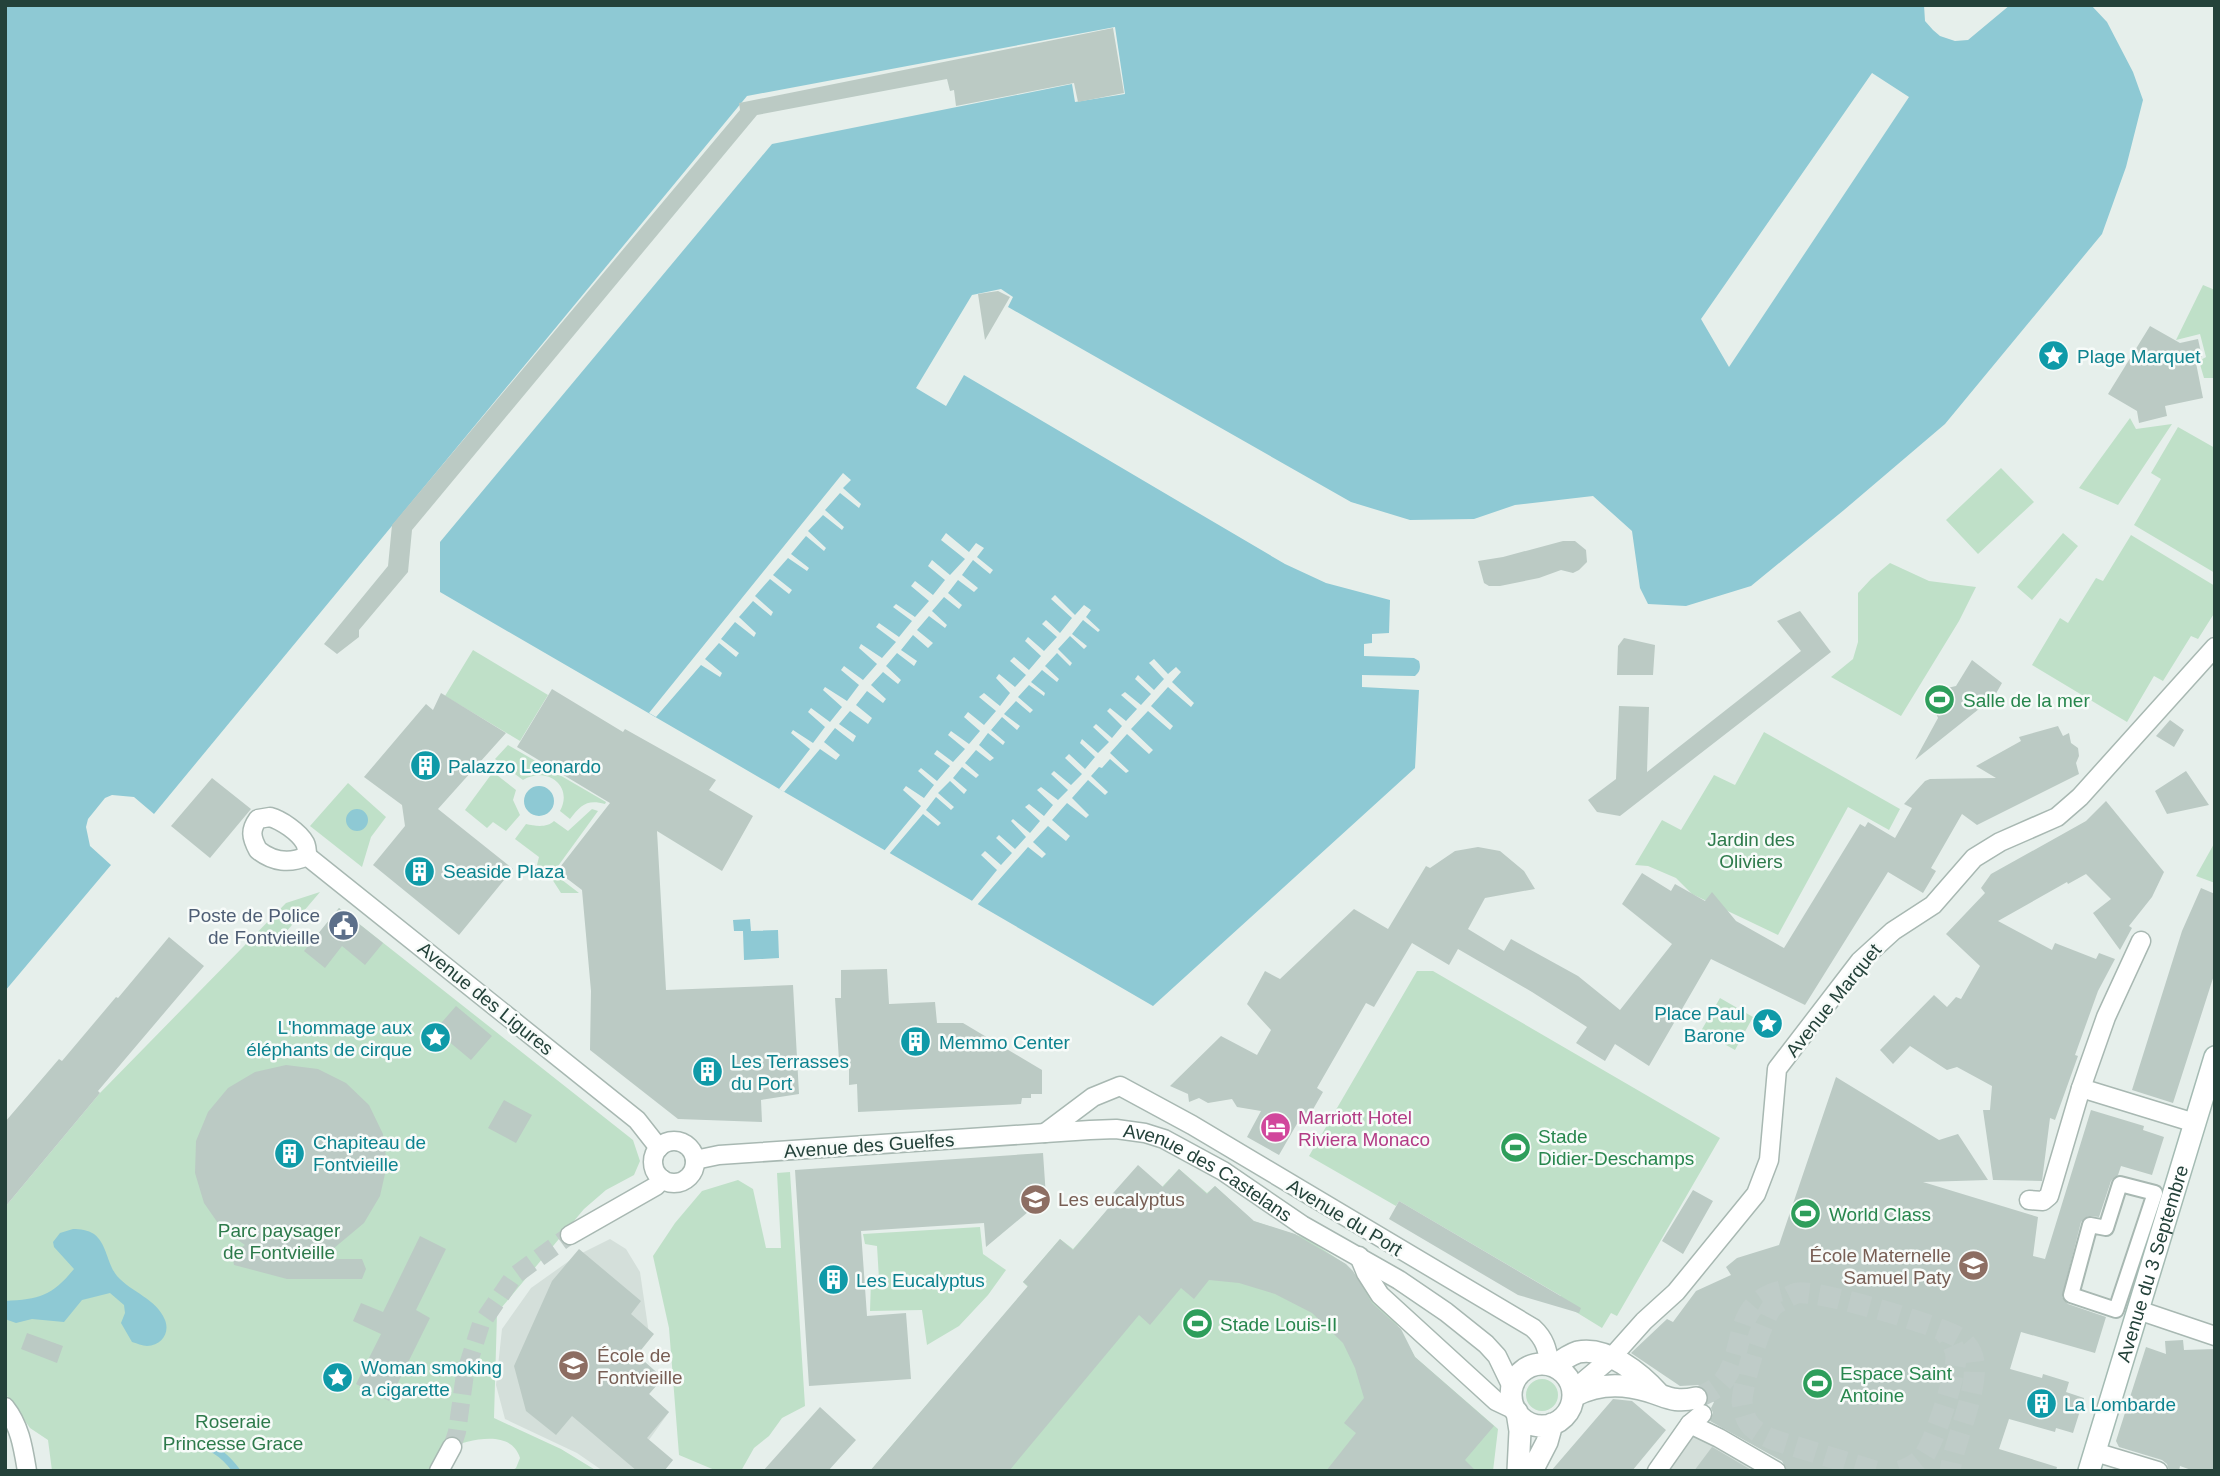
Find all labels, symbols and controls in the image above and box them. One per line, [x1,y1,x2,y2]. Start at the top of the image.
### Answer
place icon: Plage Marquet [2037,339,2071,373]
place label: Plage Marquet [2077,346,2201,367]
sports icon: Salle de la mer [1923,683,1957,717]
place label: Salle de la mer [1963,690,2090,711]
building icon: Palazzo Leonardo [408,749,442,783]
place label: Palazzo Leonardo [448,756,601,777]
park label: Jardin des Oliviers [1707,829,1795,872]
building icon: Seaside Plaza [403,854,437,888]
place label: Seaside Plaza [443,861,565,882]
place label: Poste de Police de Fontvieille [188,905,320,948]
public building icon: Poste de Police de Fontvieille [326,909,360,943]
street label: Avenue des Ligures [414,937,557,1059]
street label: Avenue Marquet [1781,939,1886,1061]
place label: Place Paul Barone [1654,1003,1745,1046]
place icon: Place Paul Barone [1751,1007,1785,1041]
place label: L'hommage aux éléphants de cirque [246,1017,412,1060]
place icon: L'hommage aux éléphants de cirque [418,1021,452,1055]
building icon: Memmo Center [899,1025,933,1059]
place label: Memmo Center [939,1032,1071,1053]
place label: Les Terrasses du Port [731,1051,849,1094]
building icon: Les Terrasses du Port [691,1055,725,1089]
place label: Marriott Hotel Riviera Monaco [1298,1107,1430,1150]
hotel icon: Marriott Hotel Riviera Monaco [1258,1111,1292,1145]
street label: Avenue des Castelans [1122,1120,1296,1226]
place label: Stade Didier-Deschamps [1538,1126,1694,1169]
street label: Avenue des Guelfes [783,1129,955,1162]
sports icon: Stade Didier-Deschamps [1498,1130,1532,1164]
place label: Chapiteau de Fontvieille [313,1132,426,1175]
building icon: Chapiteau de Fontvieille [273,1136,307,1170]
street label: Avenue du 3 Septembre [2113,1163,2193,1365]
street label: Avenue du Port [1283,1175,1407,1260]
school or university icon: Les eucalyptus [1018,1182,1052,1216]
place label: Les eucalyptus [1058,1189,1185,1210]
sports icon: World Class [1789,1197,1823,1231]
place label: World Class [1829,1204,1931,1225]
park label: Parc paysager de Fontvieille [218,1220,341,1263]
place label: École Maternelle Samuel Paty [1809,1245,1951,1288]
school or university icon: École Maternelle Samuel Paty [1957,1249,1991,1283]
building icon: Les Eucalyptus [816,1263,850,1297]
place label: Les Eucalyptus [856,1270,985,1291]
sports icon: Stade Louis-II [1180,1307,1214,1341]
place label: Stade Louis-II [1220,1314,1337,1335]
place label: École de Fontvieille [597,1345,683,1388]
school or university icon: École de Fontvieille [557,1349,591,1383]
place label: Woman smoking a cigarette [361,1357,502,1400]
place icon: Woman smoking a cigarette [321,1361,355,1395]
place label: Espace Saint Antoine [1840,1363,1953,1406]
sports icon: Espace Saint Antoine [1800,1367,1834,1401]
building icon: La Lombarde [2024,1387,2058,1421]
place label: La Lombarde [2064,1394,2176,1415]
park label: Roseraie Princesse Grace [163,1411,303,1454]

